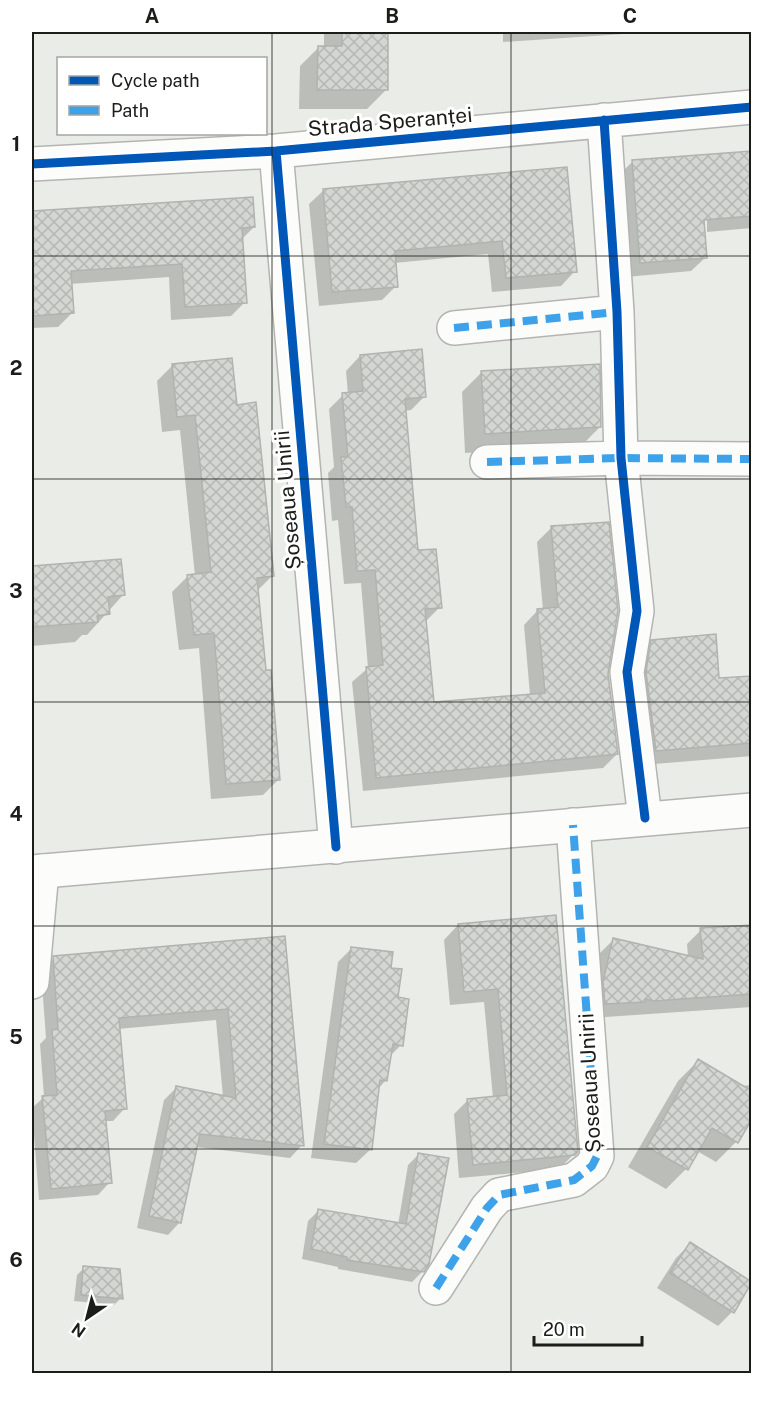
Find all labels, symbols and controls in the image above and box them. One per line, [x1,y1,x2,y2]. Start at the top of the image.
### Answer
text: A [145,4,159,28]
text: B [385,4,399,28]
text: C [623,4,637,28]
legend [57,57,267,135]
text: Cycle path [111,70,200,91]
text: Path [111,100,149,121]
street label: Strada Speranței [307,102,473,141]
text: 1 [12,132,20,156]
text: 2 [10,356,22,380]
street label: Șoseaua Unirii [269,429,306,571]
text: 3 [9,579,23,603]
text: 4 [9,802,23,826]
street label: Șoseaua Unirii [573,1013,606,1153]
text: 5 [9,1025,23,1049]
text: 6 [9,1248,23,1272]
north arrow [57,1288,117,1348]
scale bar [534,1309,642,1347]
text: N [68,1319,89,1341]
text: 20 m [543,1319,585,1340]

